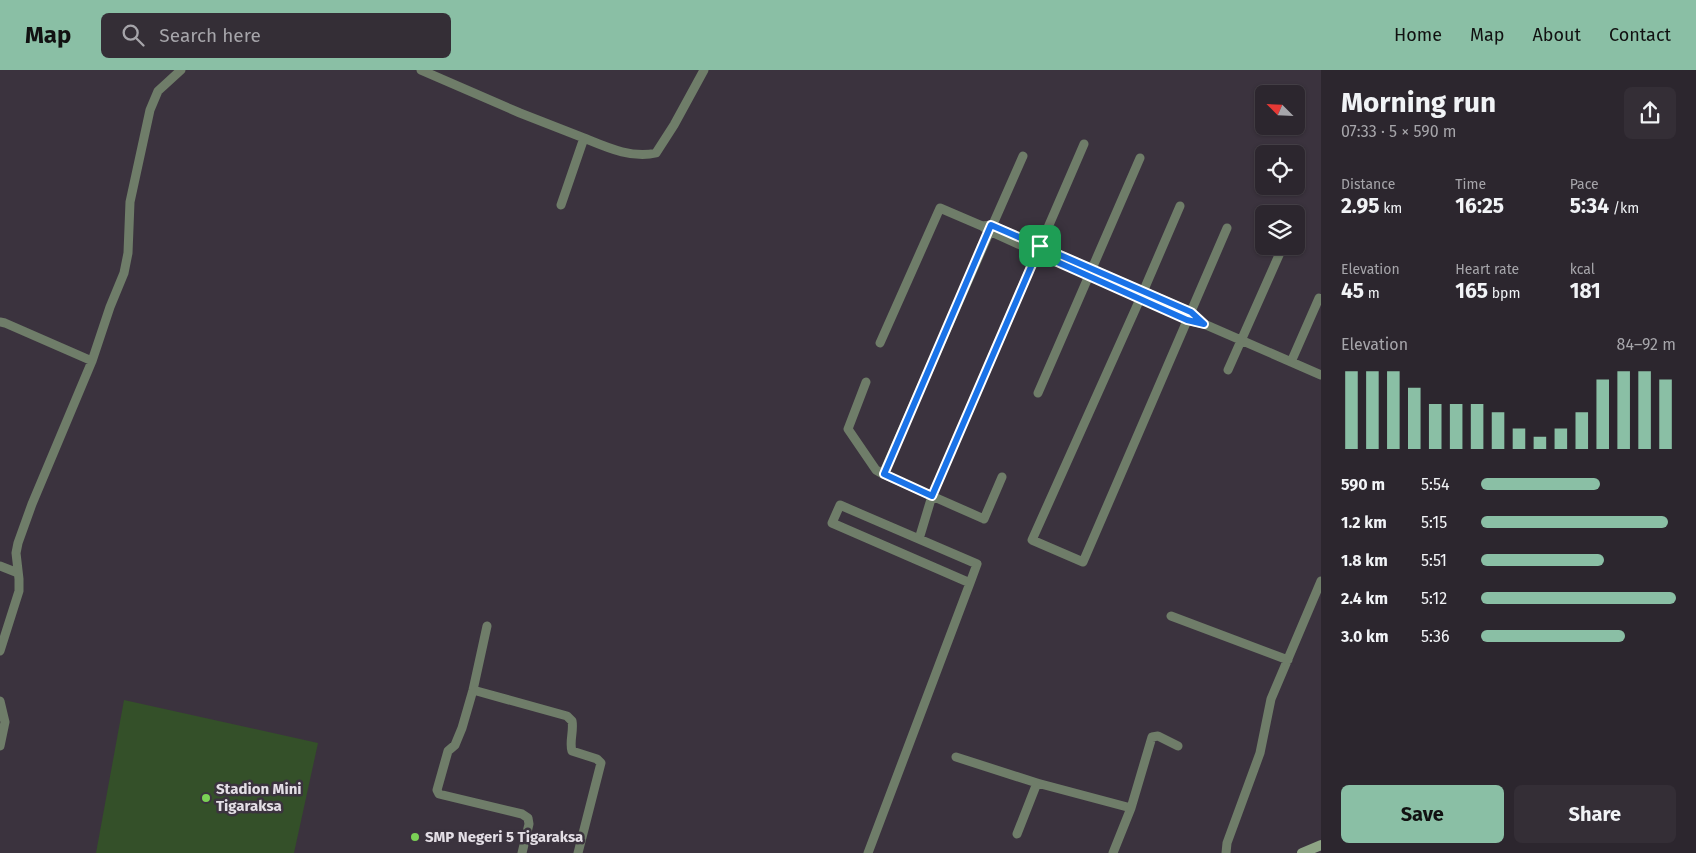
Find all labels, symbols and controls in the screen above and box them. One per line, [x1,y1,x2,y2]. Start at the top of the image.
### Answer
search box [101,13,451,58]
text: Map [25,21,71,49]
icon: search [119,21,147,49]
text: Search here [159,24,261,47]
text: Home [1394,24,1442,46]
text: Map [1470,24,1504,46]
text: About [1532,24,1581,46]
text: Contact [1609,24,1671,46]
north arrow [1255,85,1305,135]
map controls [1255,85,1305,255]
text: Morning run [1341,86,1496,119]
button: share [1624,87,1676,139]
text: 07:33 · 5 × 590 m [1341,122,1457,141]
button: locate [1255,145,1305,195]
text: Distance [1341,176,1395,193]
text: Time [1455,176,1486,193]
text: Pace [1570,176,1599,193]
text: 2.95 [1341,193,1379,219]
text: 16:25 [1455,193,1504,219]
text: 5:34 [1570,193,1609,219]
text: km [1379,200,1402,217]
text: /km [1609,200,1639,217]
button: layers [1255,205,1305,255]
pin [1019,225,1061,267]
icon: arrive [1026,232,1054,260]
text: Elevation [1341,261,1400,278]
text: Heart rate [1455,261,1519,278]
text: kcal [1570,261,1595,278]
text: 45 [1341,278,1364,304]
text: 165 [1455,278,1488,304]
text: 181 [1570,278,1601,304]
text: m [1364,285,1380,302]
text: bpm [1488,285,1520,302]
text: Elevation [1341,335,1408,354]
text: 84–92 m [1617,335,1676,354]
text: 590 m [1341,475,1385,494]
text: 5:54 [1421,475,1449,494]
text: 1.2 km [1341,513,1387,532]
text: 5:15 [1421,513,1447,532]
text: 1.8 km [1341,551,1388,570]
text: 5:51 [1421,551,1447,570]
text: 2.4 km [1341,589,1388,608]
text: 5:12 [1421,589,1447,608]
text: 3.0 km [1341,627,1388,646]
text: 5:36 [1421,627,1450,646]
place label: Stadion Mini Tigaraksa [216,780,302,815]
button: Save [1341,785,1504,843]
button: Share [1514,785,1676,843]
marker: Stadion Mini Tigaraksa [200,792,212,804]
place label: SMP Negeri 5 Tigaraksa [425,828,583,846]
marker: SMP Negeri 5 Tigaraksa [409,831,421,843]

